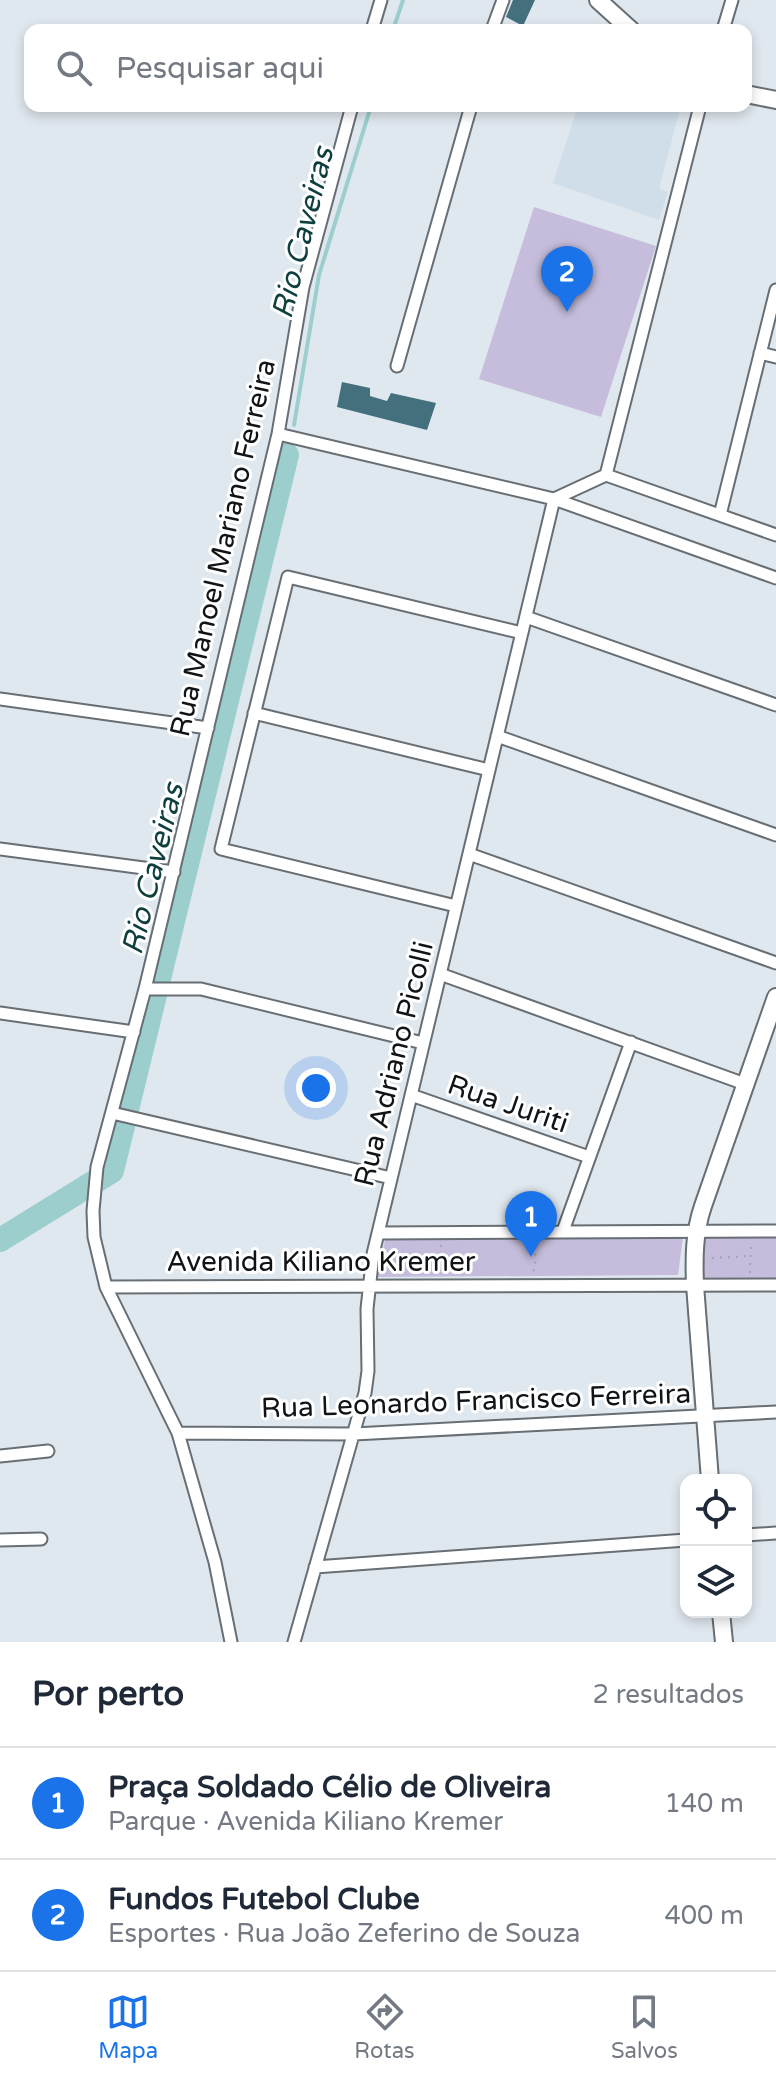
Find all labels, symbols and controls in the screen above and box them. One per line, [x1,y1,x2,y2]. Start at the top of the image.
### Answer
search box [24,24,752,112]
icon: search [52,46,96,90]
text: Pesquisar aqui [116,50,324,87]
water label: Rio Caveiras [264,141,343,322]
pin: 2 [541,246,593,312]
street label: Rua Manoel Mariano Ferreira [163,356,283,740]
water label: Rio Caveiras [114,777,193,958]
street label: Rua Adriano Picolli [347,938,441,1190]
your location [296,1068,336,1108]
street label: Rua Juriti [443,1068,573,1140]
pin: 1 [505,1191,557,1257]
street label: Avenida Kiliano Kremer [166,1245,476,1279]
street label: Rua Leonardo Francisco Ferreira [260,1377,692,1425]
map controls [680,1474,752,1618]
button: locate [680,1474,752,1546]
button: layers [680,1546,752,1618]
text: Por perto [32,1674,184,1715]
text: 2 resultados [593,1679,744,1710]
text: Praça Soldado Célio de Oliveira [108,1769,551,1806]
text: 1 [50,1788,66,1819]
text: 140 m [664,1788,744,1819]
text: Parque · Avenida Kiliano Kremer [108,1806,503,1837]
text: Fundos Futebol Clube [108,1881,420,1918]
text: 2 [50,1900,66,1931]
text: 400 m [664,1900,744,1931]
text: Esportes · Rua João Zeferino de Souza [108,1918,580,1949]
tab: Mapa [98,1990,158,2064]
tab: Rotas [354,1990,415,2064]
tab: Salvos [611,1990,678,2064]

